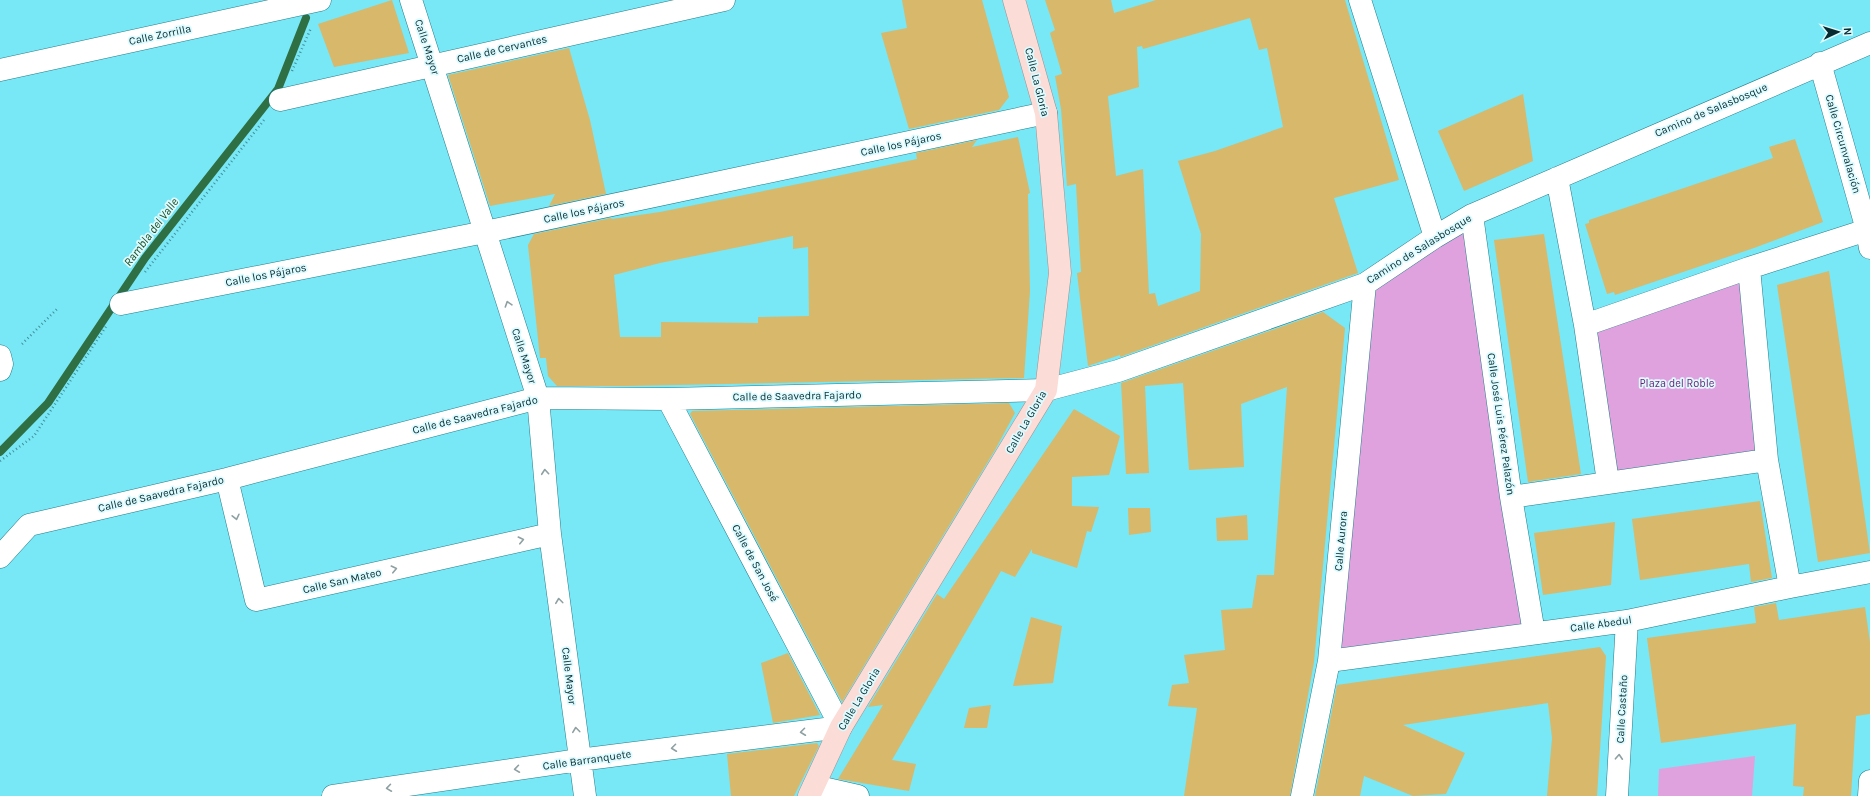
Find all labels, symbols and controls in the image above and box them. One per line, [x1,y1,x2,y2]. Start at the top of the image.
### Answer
north arrow [1818,12,1858,52]
street label: Calle Mayor [412,18,442,76]
street label: Calle Zorrilla [128,22,192,48]
text: N [1841,27,1854,36]
street label: Calle de Cervantes [456,32,549,66]
street label: Calle La Gloria [1022,46,1052,118]
street label: Camino de Salasbosque [1653,80,1770,140]
street label: Calle Circunvalación [1823,93,1863,195]
street label: Calle los Pájaros [859,129,943,159]
water label: Rambla del Valle [121,195,181,269]
street label: Calle los Pájaros [542,196,626,226]
street label: Camino de Salasbosque [1364,211,1474,287]
street label: Calle los Pájaros [224,261,308,289]
one-way arrow [504,301,513,308]
street label: Calle Mayor [509,327,539,385]
street label: Calle José Luis Pérez Palazón [1485,352,1517,496]
park label: Plaza del Roble [1640,377,1715,390]
street label: Calle de Saavedra Fajardo [733,388,861,404]
street label: Calle La Gloria [1003,388,1049,456]
street label: Calle de Saavedra Fajardo [411,393,539,437]
one-way arrow [540,468,549,475]
street label: Calle de Saavedra Fajardo [97,473,225,515]
street label: Calle Aurora [1332,510,1350,572]
one-way arrow [231,513,239,520]
street label: Calle de San José [729,522,781,604]
one-way arrow [518,537,524,545]
one-way arrow [391,565,398,573]
street label: Calle San Mateo [301,566,383,596]
one-way arrow [555,598,564,604]
street label: Calle Abedul [1569,613,1633,635]
street label: Calle Mayor [559,647,579,705]
street label: Calle La Gloria [835,665,883,733]
street label: Calle Castaño [1614,674,1630,744]
one-way arrow [571,727,580,733]
one-way arrow [800,727,806,736]
one-way arrow [671,743,677,752]
street label: Calle Barranquete [542,747,632,773]
one-way arrow [1615,754,1624,760]
one-way arrow [514,764,520,773]
one-way arrow [385,783,392,792]

